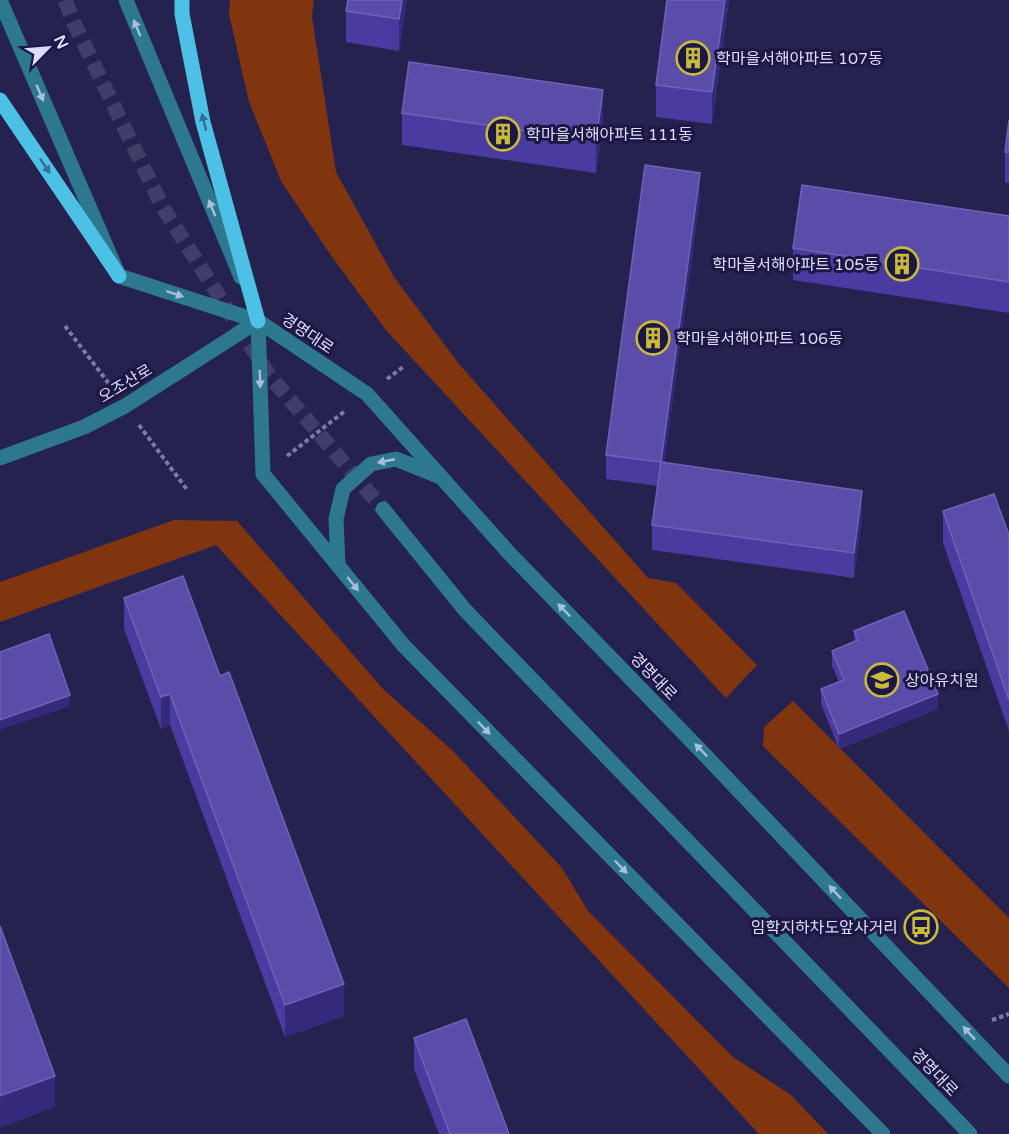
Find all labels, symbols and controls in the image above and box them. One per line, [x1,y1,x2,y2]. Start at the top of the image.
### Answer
north arrow [18,18,78,78]
one-way arrow [132,19,141,37]
text: N [49,32,72,52]
building icon: 학마을서해아파트 107동 [675,40,711,76]
place label: 학마을서해아파트 107동 [716,49,883,69]
one-way arrow [35,84,45,102]
one-way arrow [198,113,208,132]
building icon: 학마을서해아파트 111동 [485,116,521,152]
place label: 학마을서해아파트 111동 [526,125,693,145]
one-way arrow [39,157,50,174]
one-way arrow [207,199,216,217]
building icon: 학마을서해아파트 105동 [884,246,920,282]
place label: 학마을서해아파트 105동 [712,255,879,275]
one-way arrow [166,290,184,299]
street label: 경명대로 [277,309,338,359]
building icon: 학마을서해아파트 106동 [635,320,671,356]
place label: 학마을서해아파트 106동 [676,329,843,349]
street label: 오조산로 [95,360,156,408]
one-way arrow [256,369,265,388]
one-way arrow [376,457,395,466]
one-way arrow [346,576,359,591]
one-way arrow [558,604,572,618]
street label: 경명대로 [626,649,681,705]
school or university icon: 상아유치원 [864,662,900,698]
place label: 상아유치원 [905,671,979,691]
one-way arrow [477,721,491,736]
one-way arrow [694,743,708,757]
one-way arrow [613,860,627,874]
one-way arrow [828,884,842,899]
bus stop icon: 임학지하차도앞사거리 [903,909,939,945]
place label: 임학지하차도앞사거리 [751,918,898,938]
one-way arrow [963,1026,976,1041]
street label: 경명대로 [907,1045,962,1101]

